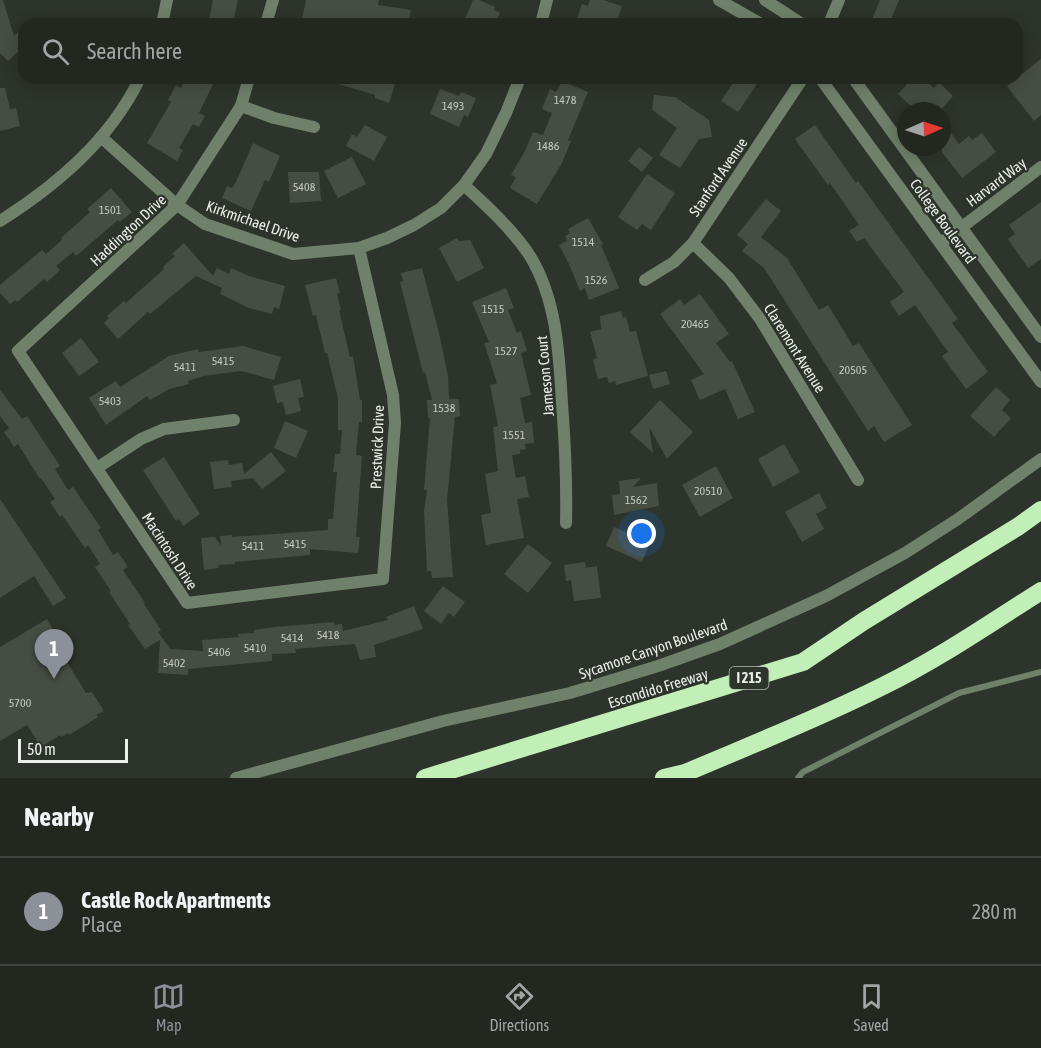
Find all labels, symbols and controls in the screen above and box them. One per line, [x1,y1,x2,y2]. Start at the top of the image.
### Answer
search box [18,18,1023,84]
icon: search [39,35,72,68]
text: Search here [87,38,182,64]
house number: 1478 [554,93,577,107]
house number: 1493 [442,99,464,113]
north arrow [897,102,951,156]
street label: Stanford Avenue [685,134,751,220]
house number: 1486 [537,139,560,153]
street label: Harvard Way [963,154,1029,210]
street label: College Boulevard [907,176,979,266]
house number: 5408 [293,180,316,194]
street label: Haddington Drive [87,191,169,269]
street label: Kirkmichael Drive [204,197,302,245]
house number: 1501 [99,203,122,217]
house number: 1514 [572,235,595,249]
house number: 1526 [585,273,608,287]
street label: Claremont Avenue [761,300,829,396]
house number: 1515 [482,302,504,316]
house number: 20465 [681,317,709,331]
street label: Jameson Court [533,335,557,417]
house number: 1527 [495,344,518,358]
house number: 5415 [212,354,234,368]
house number: 5411 [174,360,197,374]
house number: 20505 [839,363,867,377]
house number: 5403 [99,394,121,408]
house number: 1538 [433,401,456,415]
street label: Prestwick Drive [367,405,387,489]
house number: 1551 [503,428,526,442]
house number: 20510 [694,484,722,498]
house number: 1562 [625,493,647,507]
street label: Macintosh Drive [139,509,201,593]
your location [627,519,656,548]
house number: 5415 [284,537,306,551]
house number: 5411 [242,539,265,553]
street label: Sycamore Canyon Boulevard [577,616,729,682]
house number: 5418 [317,628,340,642]
pin: 1 [34,630,74,679]
house number: 5414 [281,631,304,645]
house number: 5410 [244,641,267,655]
house number: 5406 [208,645,231,659]
house number: 5402 [163,656,185,670]
street label: Escondido Freeway [606,665,710,711]
road number: I 215 [730,667,768,689]
house number: 5700 [9,696,32,710]
scale bar [18,736,128,764]
text: 50 m [27,740,56,758]
text: Nearby [24,802,94,832]
text: Castle Rock Apartments [81,887,271,913]
text: 1 [39,900,48,923]
text: 280 m [972,900,1017,923]
text: Place [81,913,122,936]
tab: Map [152,980,185,1034]
tab: Directions [489,980,549,1034]
tab: Saved [853,980,889,1034]

